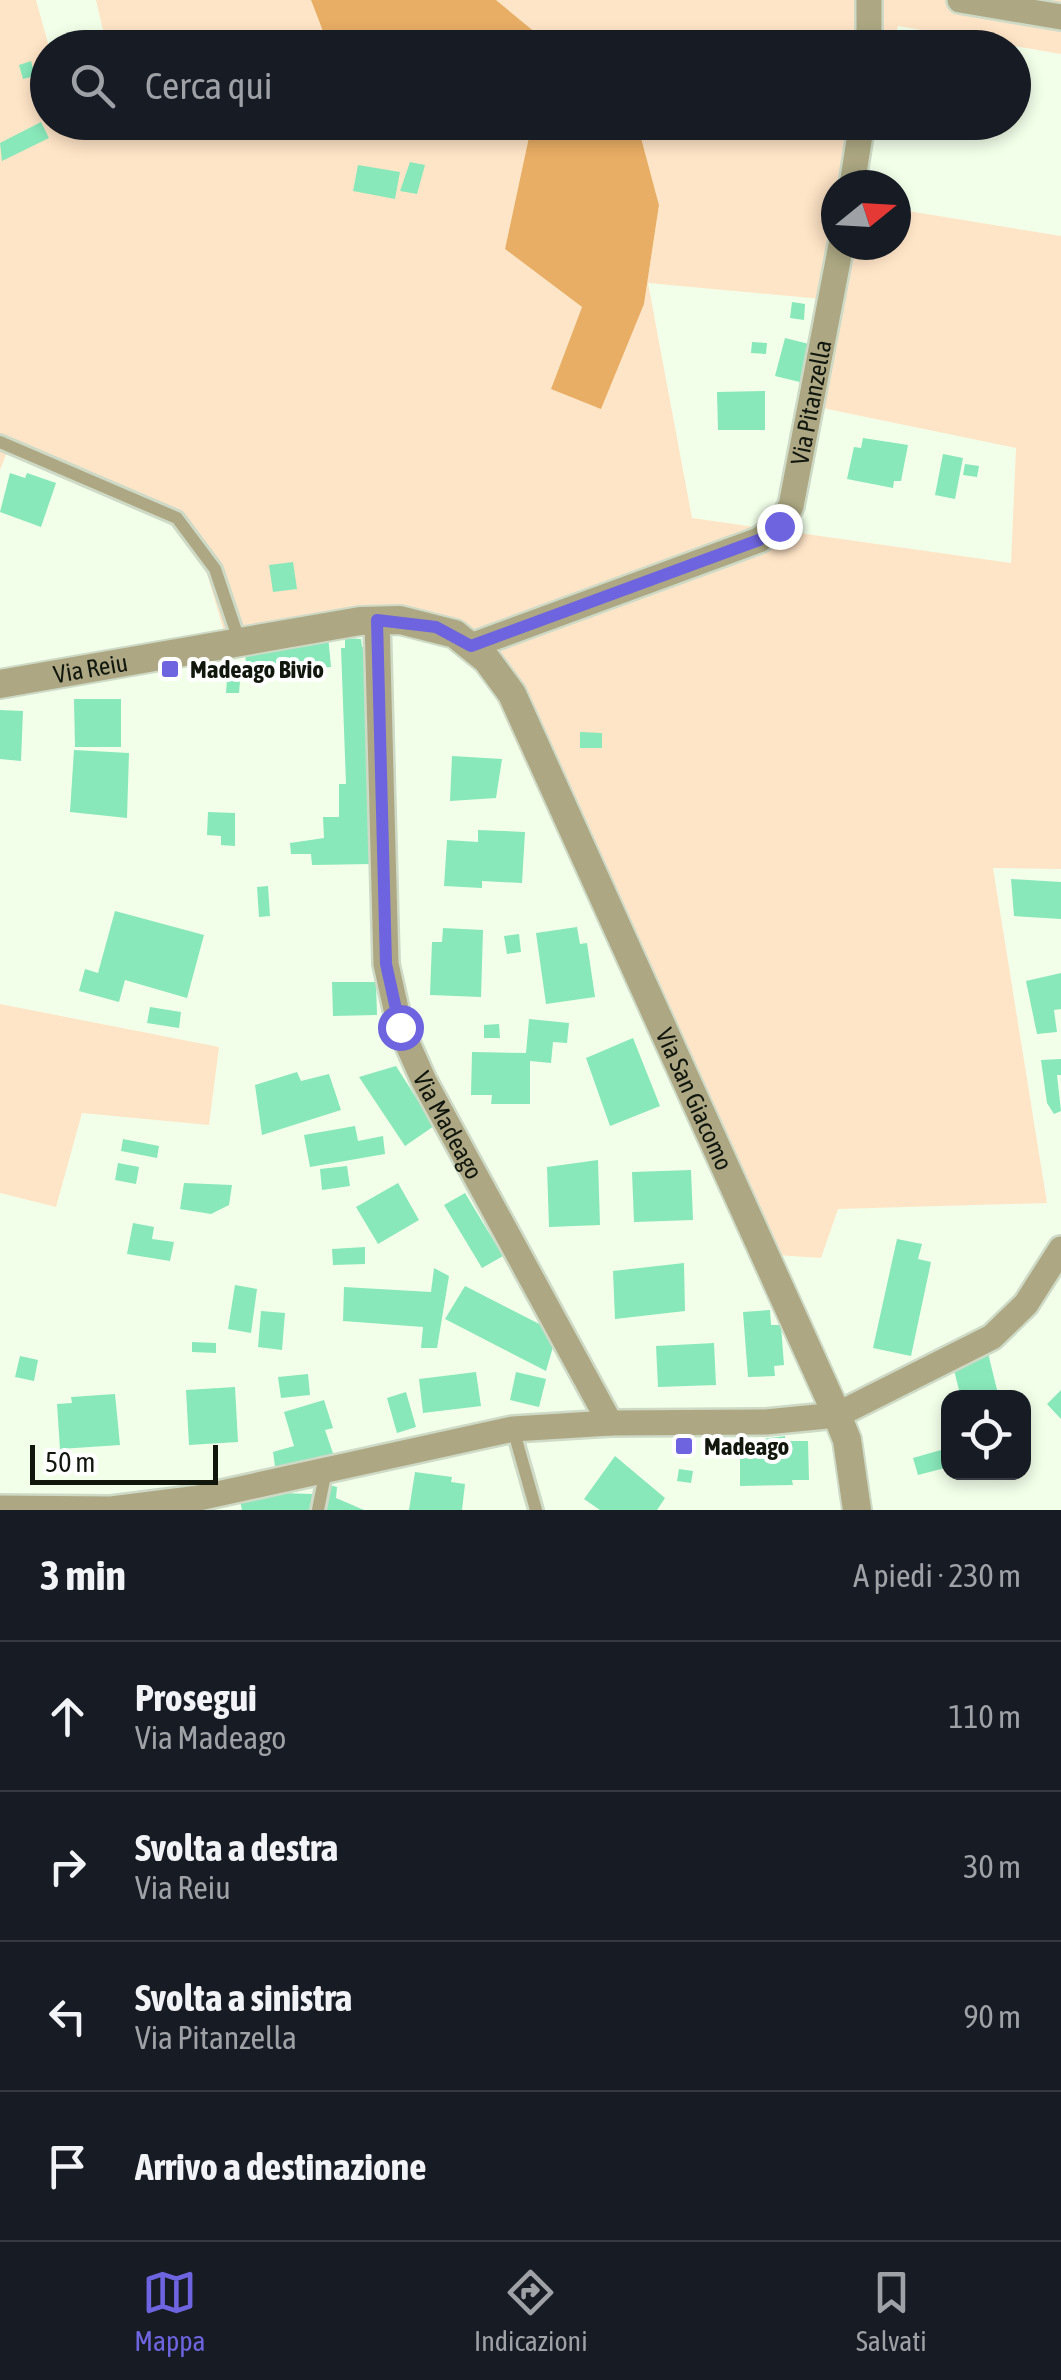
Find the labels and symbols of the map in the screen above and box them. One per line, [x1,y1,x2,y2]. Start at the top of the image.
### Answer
north arrow [821,170,911,260]
street label: Via Pitanzella [785,337,837,467]
route end [757,504,803,550]
street label: Via Reiu [51,648,130,688]
place label: Madeago Bivio [190,655,324,683]
marker: Madeago Bivio [159,658,181,680]
route start [378,1005,424,1051]
street label: Via San Giacomo [651,1024,739,1174]
street label: Via Madeago [408,1067,489,1184]
place label: Madeago [704,1432,789,1460]
marker: Madeago [673,1435,695,1457]
scale bar [30,1440,218,1484]

